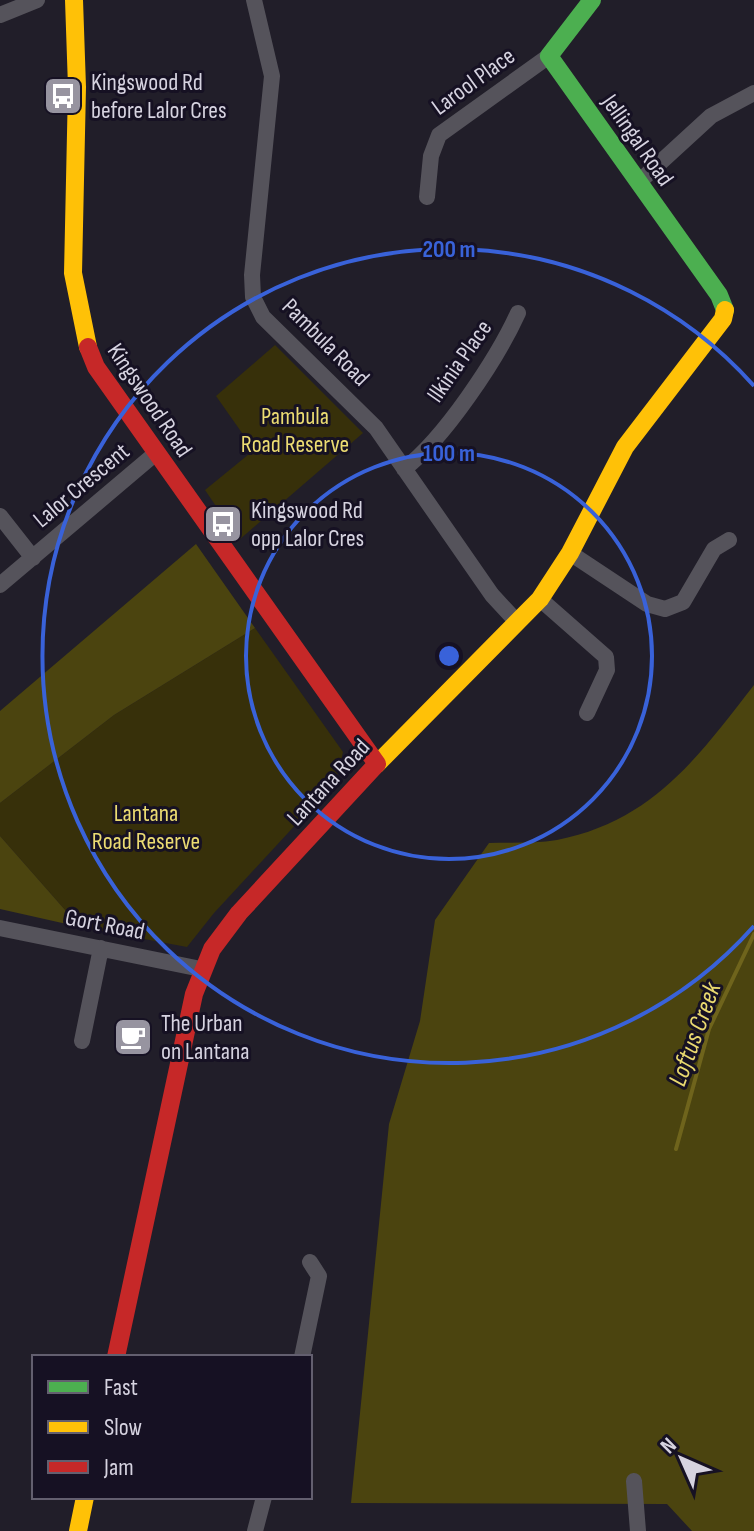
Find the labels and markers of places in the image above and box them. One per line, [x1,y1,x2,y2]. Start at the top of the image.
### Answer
place label: Kingswood Rd before Lalor Cres [91,68,227,125]
bus stop icon: Kingswood Rd before Lalor Cres [42,75,84,117]
place label: Kingswood Rd opp Lalor Cres [251,496,364,553]
bus stop icon: Kingswood Rd opp Lalor Cres [202,503,244,545]
centre of rings [435,642,463,670]
place label: The Urban on Lantana [161,1009,250,1066]
cafe icon: The Urban on Lantana [112,1016,154,1058]

